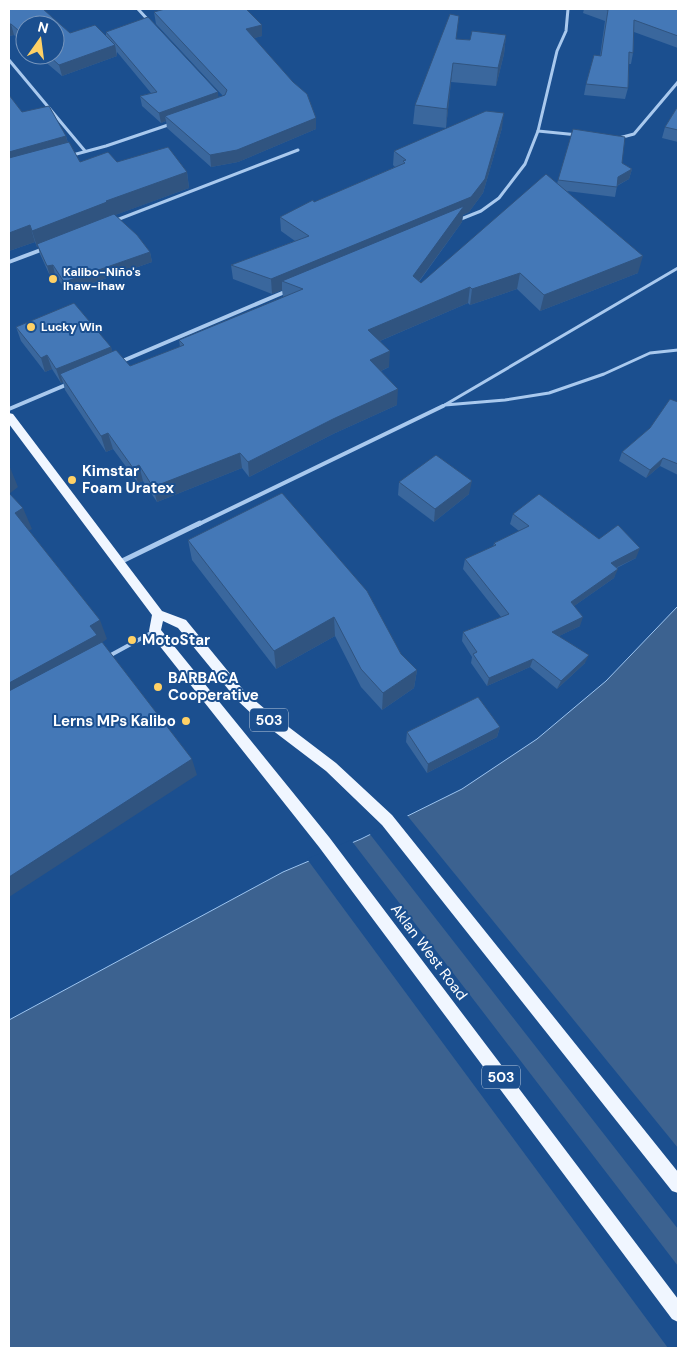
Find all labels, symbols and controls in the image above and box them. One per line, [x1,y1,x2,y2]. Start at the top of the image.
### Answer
north arrow [15,15,65,65]
text: N [36,17,50,37]
place label: Kalibo-Niño's Ihaw-ihaw [63,264,141,294]
marker: Kalibo-Niño's Ihaw-ihaw [47,273,59,285]
place label: Lucky Win [41,319,102,335]
marker: Lucky Win [25,321,37,333]
place label: Kimstar Foam Uratex [82,461,174,498]
marker: Kimstar Foam Uratex [66,474,78,486]
place label: MotoStar [142,630,210,650]
marker: MotoStar [126,634,138,646]
place label: BARBACA Cooperative [168,668,259,705]
marker: BARBACA Cooperative [152,681,164,693]
road number: 503 [250,708,288,732]
place label: Lerns MPs Kalibo [53,711,176,731]
marker: Lerns MPs Kalibo [180,715,192,727]
street label: Aklan West Road [386,900,472,1004]
road number: 503 [482,1066,520,1088]

